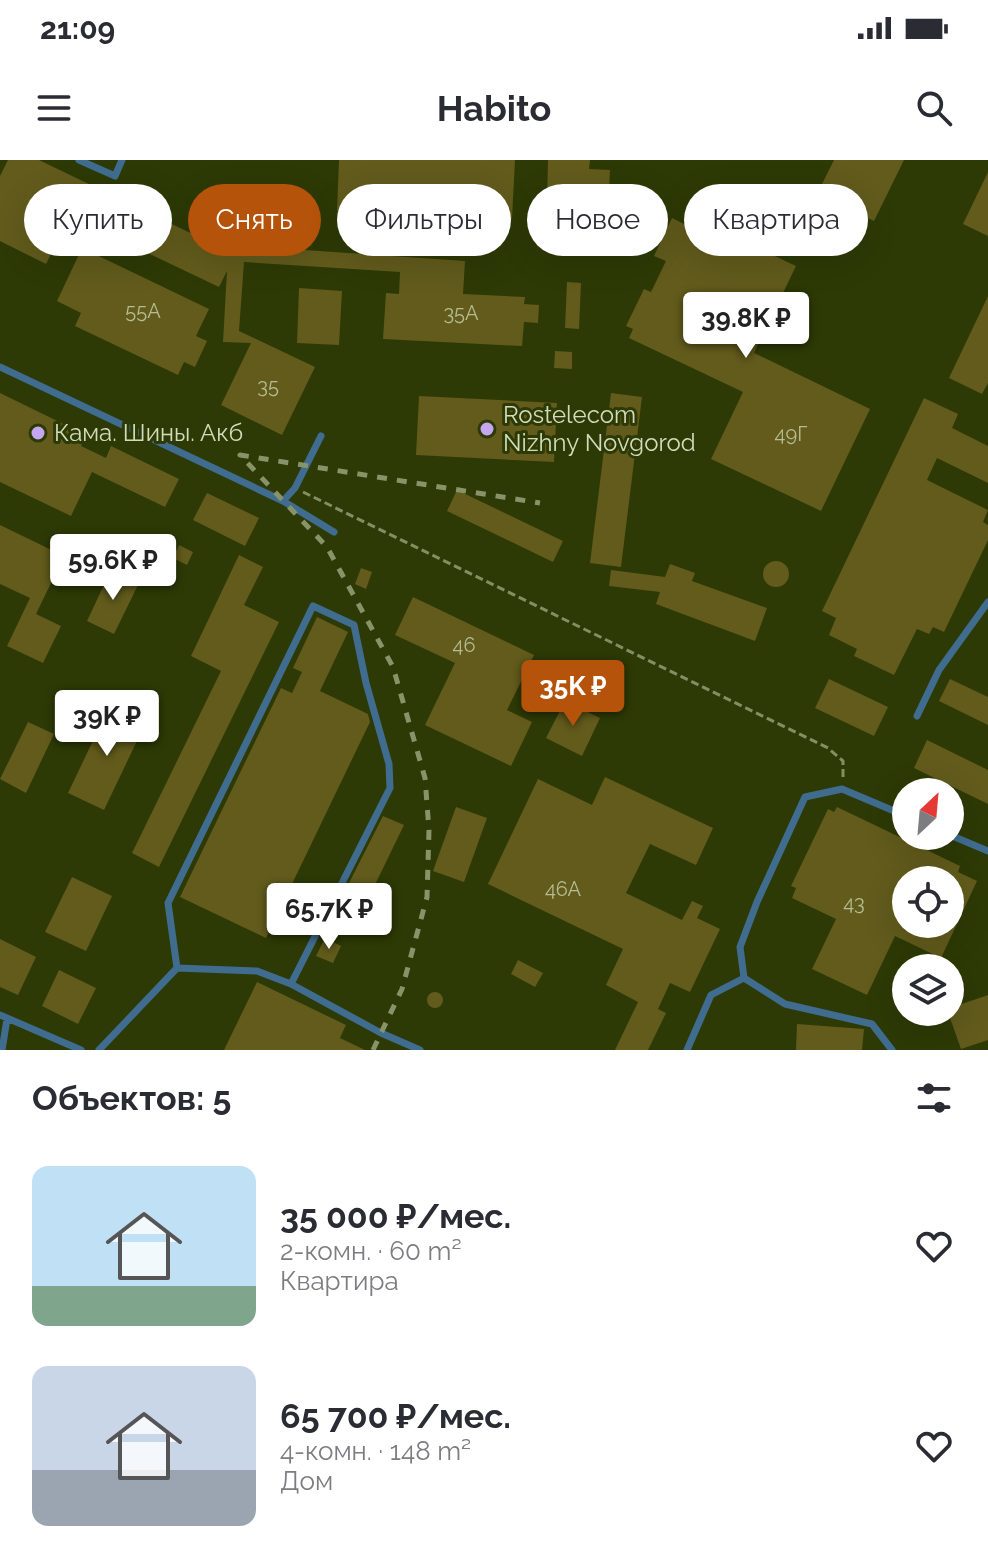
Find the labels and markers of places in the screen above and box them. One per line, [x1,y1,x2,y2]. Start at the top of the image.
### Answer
pin: 39.8K ₽ [672,292,820,360]
place label: Rostelecom Nizhny Novgorod [503,400,696,457]
place label: Кама. Шины. Акб [54,418,243,447]
marker: Rostelecom Nizhny Novgorod [478,420,496,438]
marker: Кама. Шины. Акб [29,424,47,442]
pin: 59.6K ₽ [39,534,187,602]
pin: 35K ₽ [517,660,629,728]
pin: 39K ₽ [51,690,163,758]
pin: 65.7K ₽ [255,883,403,951]

